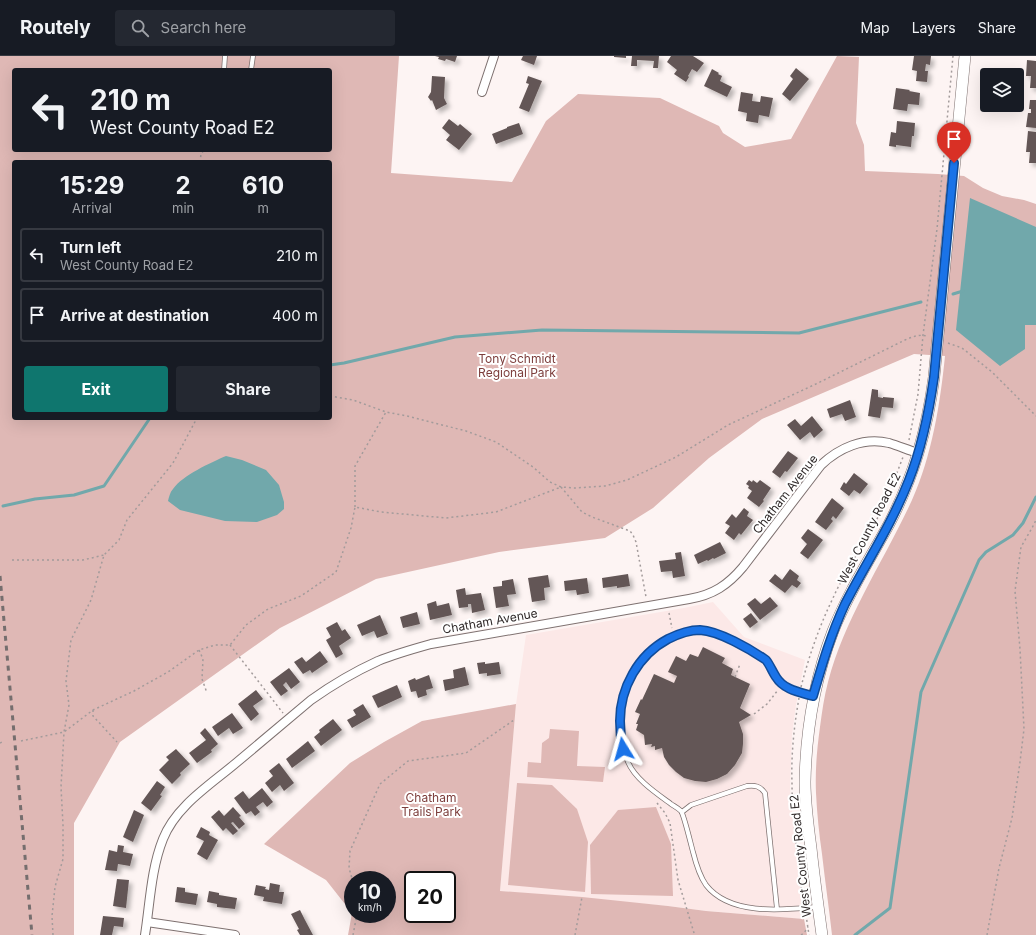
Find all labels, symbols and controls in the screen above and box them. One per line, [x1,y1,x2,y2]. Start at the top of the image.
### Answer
search box [115,10,395,46]
text: Routely [20,16,91,39]
icon: search [129,17,151,39]
text: Search here [161,18,246,37]
text: Map [861,19,890,36]
text: Layers [912,19,956,36]
text: Share [978,19,1016,36]
map controls [980,68,1024,112]
button: layers [980,68,1024,112]
text: 210 m [90,83,171,117]
icon: left [24,84,76,136]
text: West County Road E2 [90,117,275,138]
pin [937,122,971,163]
icon: arrive [943,128,965,150]
text: 15:29 [60,171,124,200]
text: 2 [176,171,191,200]
text: 610 [242,171,284,200]
text: Arrival [72,200,112,216]
text: min [172,200,194,216]
text: m [257,200,269,216]
text: Turn left [60,238,121,257]
icon: left [26,244,48,266]
text: 210 m [276,246,318,265]
text: West County Road E2 [60,257,193,273]
icon: arrive [26,304,48,326]
text: Arrive at destination [60,306,209,325]
text: 400 m [272,306,318,325]
park label: Tony Schmidt Regional Park [478,351,556,380]
button: Exit [24,366,168,412]
button: Share [176,366,320,412]
street label: Chatham Avenue [749,451,821,537]
street label: West County Road E2 [834,470,904,586]
street label: Chatham Avenue [441,605,539,637]
position arrow [602,728,644,770]
park label: Chatham Trails Park [401,790,461,819]
street label: West County Road E2 [786,794,814,918]
speed limit sign: 20 [404,871,456,923]
text: 10 [359,880,381,904]
text: km/h [358,901,382,913]

